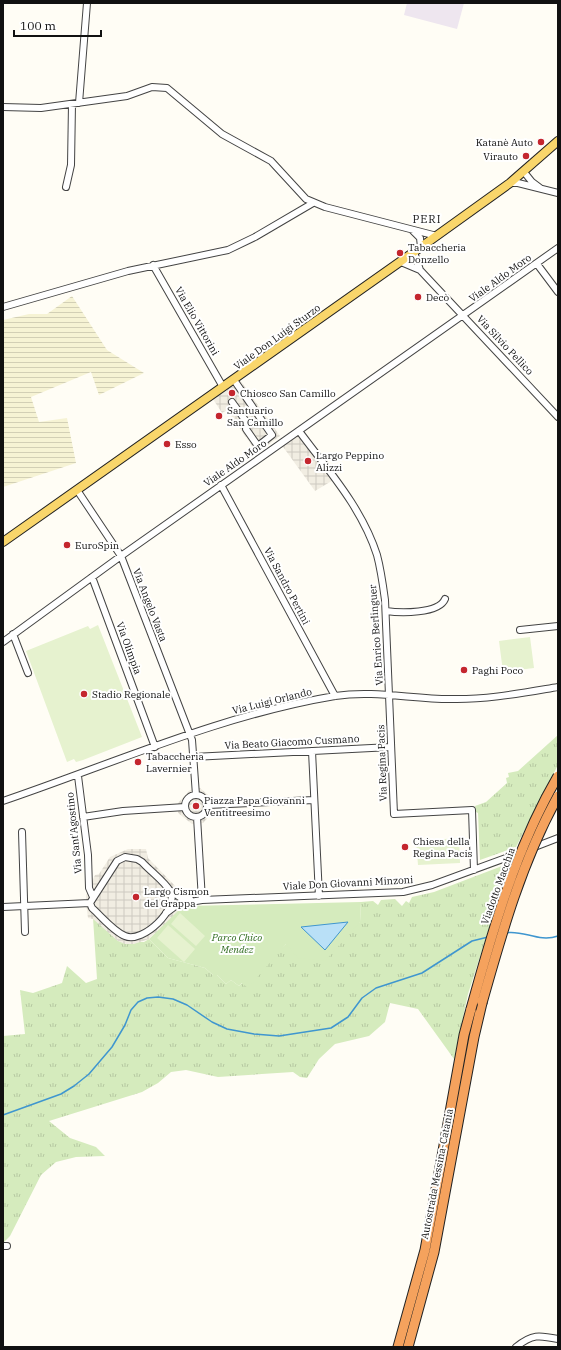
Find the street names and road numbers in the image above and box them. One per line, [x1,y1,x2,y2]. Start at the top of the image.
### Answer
street label: Viale Aldo Moro [466,251,534,305]
street label: Via Elio Vittorini [172,284,222,358]
street label: Viale Don Luigi Sturzo [231,301,323,373]
street label: Via Silvio Pellico [474,312,536,378]
street label: Viale Aldo Moro [201,436,269,490]
street label: Via Sandro Pertini [261,545,313,627]
street label: Via Angelo Vasta [130,566,170,644]
street label: Via Enrico Berlinguer [366,583,386,686]
street label: Via Olimpia [113,620,145,677]
street label: Via Luigi Orlando [231,685,314,717]
street label: Via Regina Pacis [374,724,390,802]
street label: Via Beato Giacomo Cusmano [224,732,360,752]
street label: Via Sant'Agostino [63,791,85,874]
street label: Viadotto Macchia [478,845,518,926]
street label: Viale Don Giovanni Minzoni [283,873,413,893]
street label: Autostrada Messina-Catania [418,1107,456,1240]

